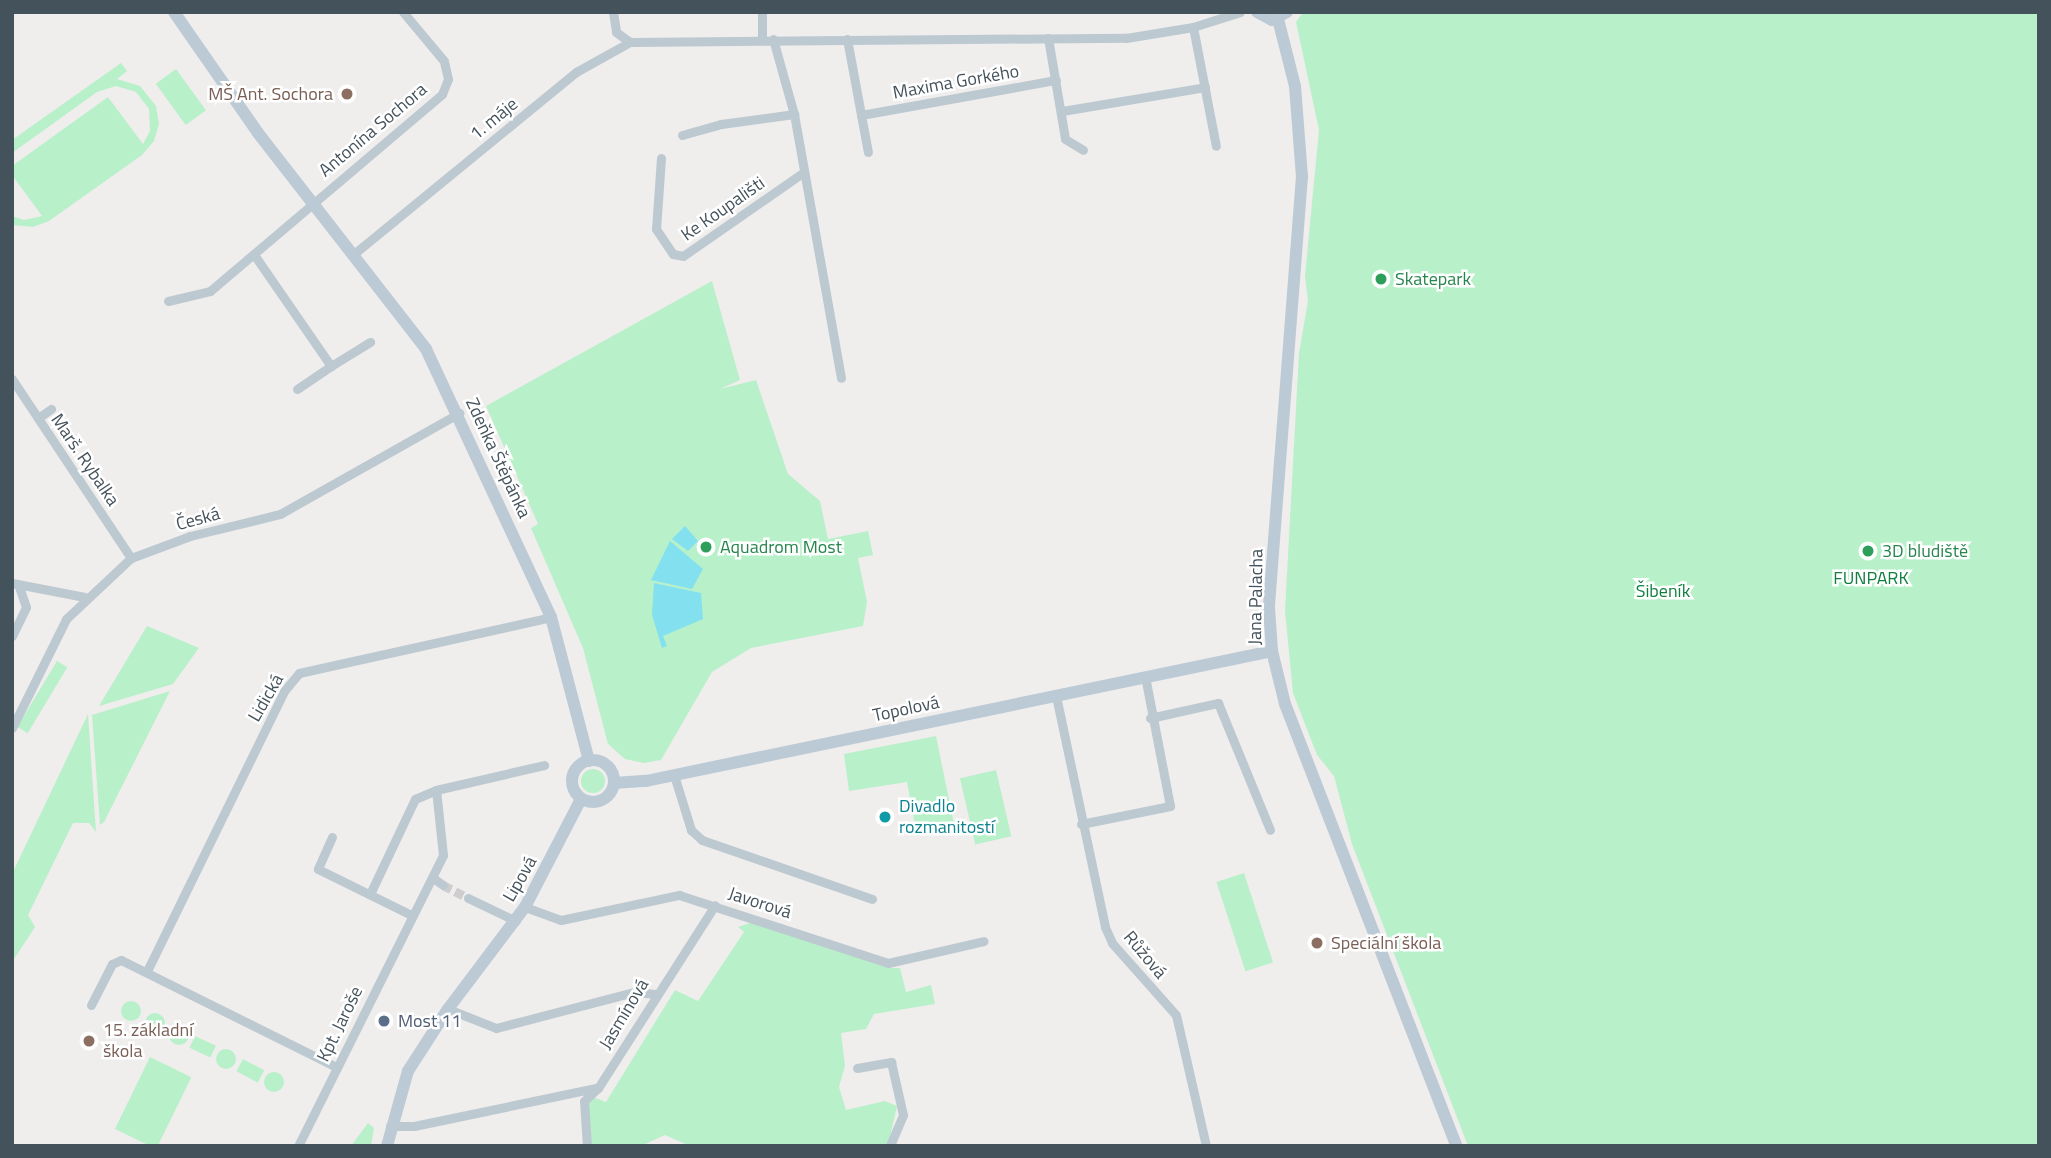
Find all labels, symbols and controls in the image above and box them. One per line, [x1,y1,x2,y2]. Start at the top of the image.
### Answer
street label: Maxima Gorkého [891,60,1021,104]
street label: Antonína Sochora [315,79,431,181]
place label: MŠ Ant. Sochora [208,83,333,105]
marker: MŠ Ant. Sochora [339,86,355,102]
street label: 1. máje [466,93,522,145]
street label: Ke Koupališti [677,172,769,246]
place label: Skatepark [1395,268,1471,290]
marker: Skatepark [1373,271,1389,287]
street label: Zdeňka Štěpánka [461,395,535,521]
street label: Marš. Rybalka [46,410,124,510]
street label: Česká [174,503,222,535]
place label: Aquadrom Most [720,536,842,558]
marker: Aquadrom Most [698,539,714,555]
place label: 3D bludiště [1882,540,1968,562]
marker: 3D bludiště [1860,543,1876,559]
street label: Jana Palacha [1244,549,1268,645]
park label: FUNPARK [1833,567,1909,589]
park label: Šibeník [1636,580,1690,602]
street label: Lidická [244,670,288,726]
street label: Topolová [871,691,941,727]
place label: Divadlo rozmanitostí [899,796,995,838]
marker: Divadlo rozmanitostí [877,809,893,825]
street label: Lipová [498,852,542,906]
street label: Javorová [726,883,794,923]
street label: Růžová [1119,927,1171,983]
place label: Speciální škola [1331,932,1441,954]
marker: Speciální škola [1309,935,1325,951]
street label: Jasmínová [595,975,653,1053]
street label: Kpt. Jaroše [313,983,367,1065]
place label: Most 11 [398,1010,461,1032]
marker: Most 11 [376,1013,392,1029]
place label: 15. základní škola [103,1020,193,1062]
marker: 15. základní škola [81,1033,97,1049]

